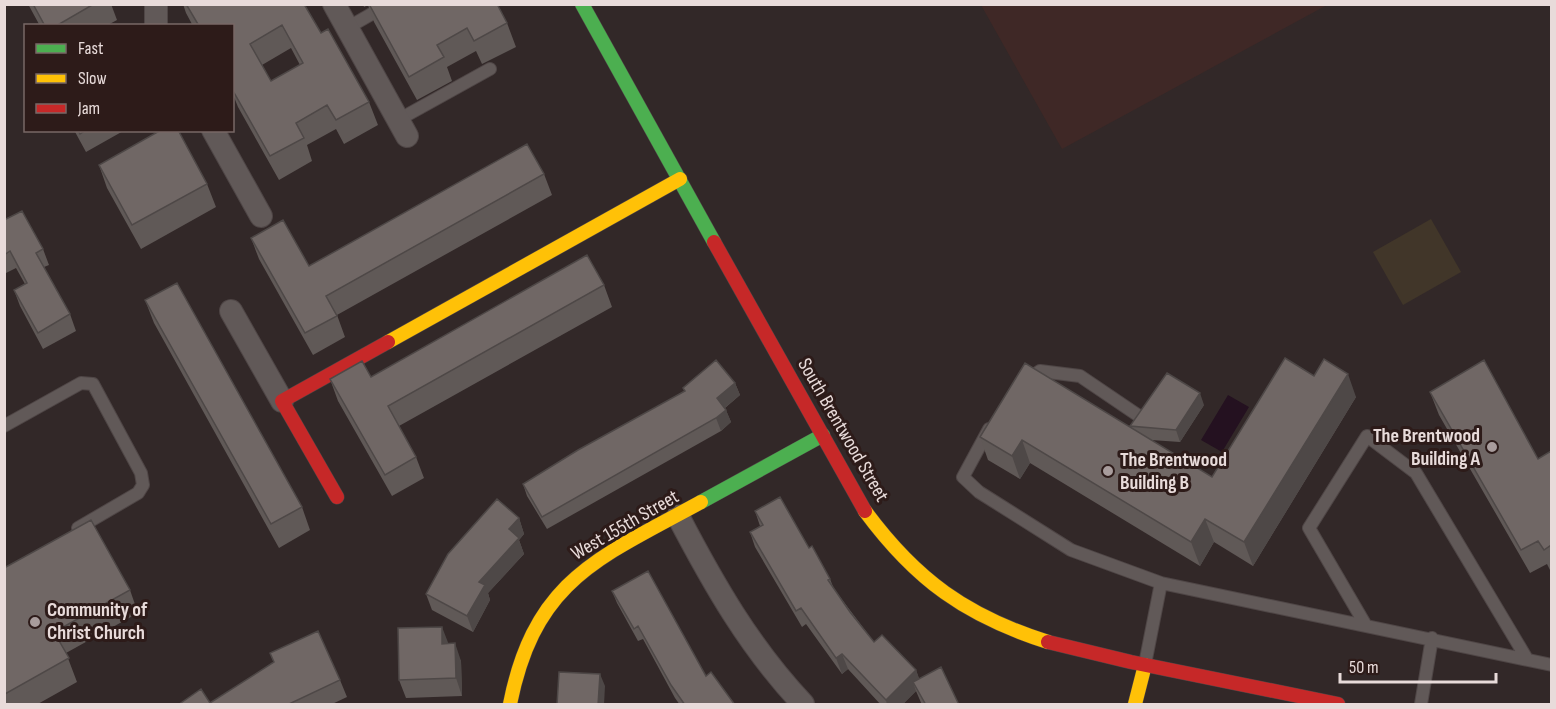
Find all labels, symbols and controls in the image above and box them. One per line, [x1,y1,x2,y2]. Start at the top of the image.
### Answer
legend [24,24,234,132]
text: Fast [78,38,104,59]
text: Slow [78,68,107,89]
text: Jam [77,98,100,119]
street label: South Brentwood Street [792,354,894,506]
place label: The Brentwood Building A [1373,424,1480,471]
marker: The Brentwood Building A [1485,440,1499,454]
place label: The Brentwood Building B [1120,448,1227,495]
marker: The Brentwood Building B [1101,464,1115,478]
street label: West 155th Street [567,485,683,565]
place label: Community of Christ Church [47,598,148,645]
marker: Community of Christ Church [28,615,42,629]
scale bar [1340,646,1496,684]
text: 50 m [1349,657,1379,678]

